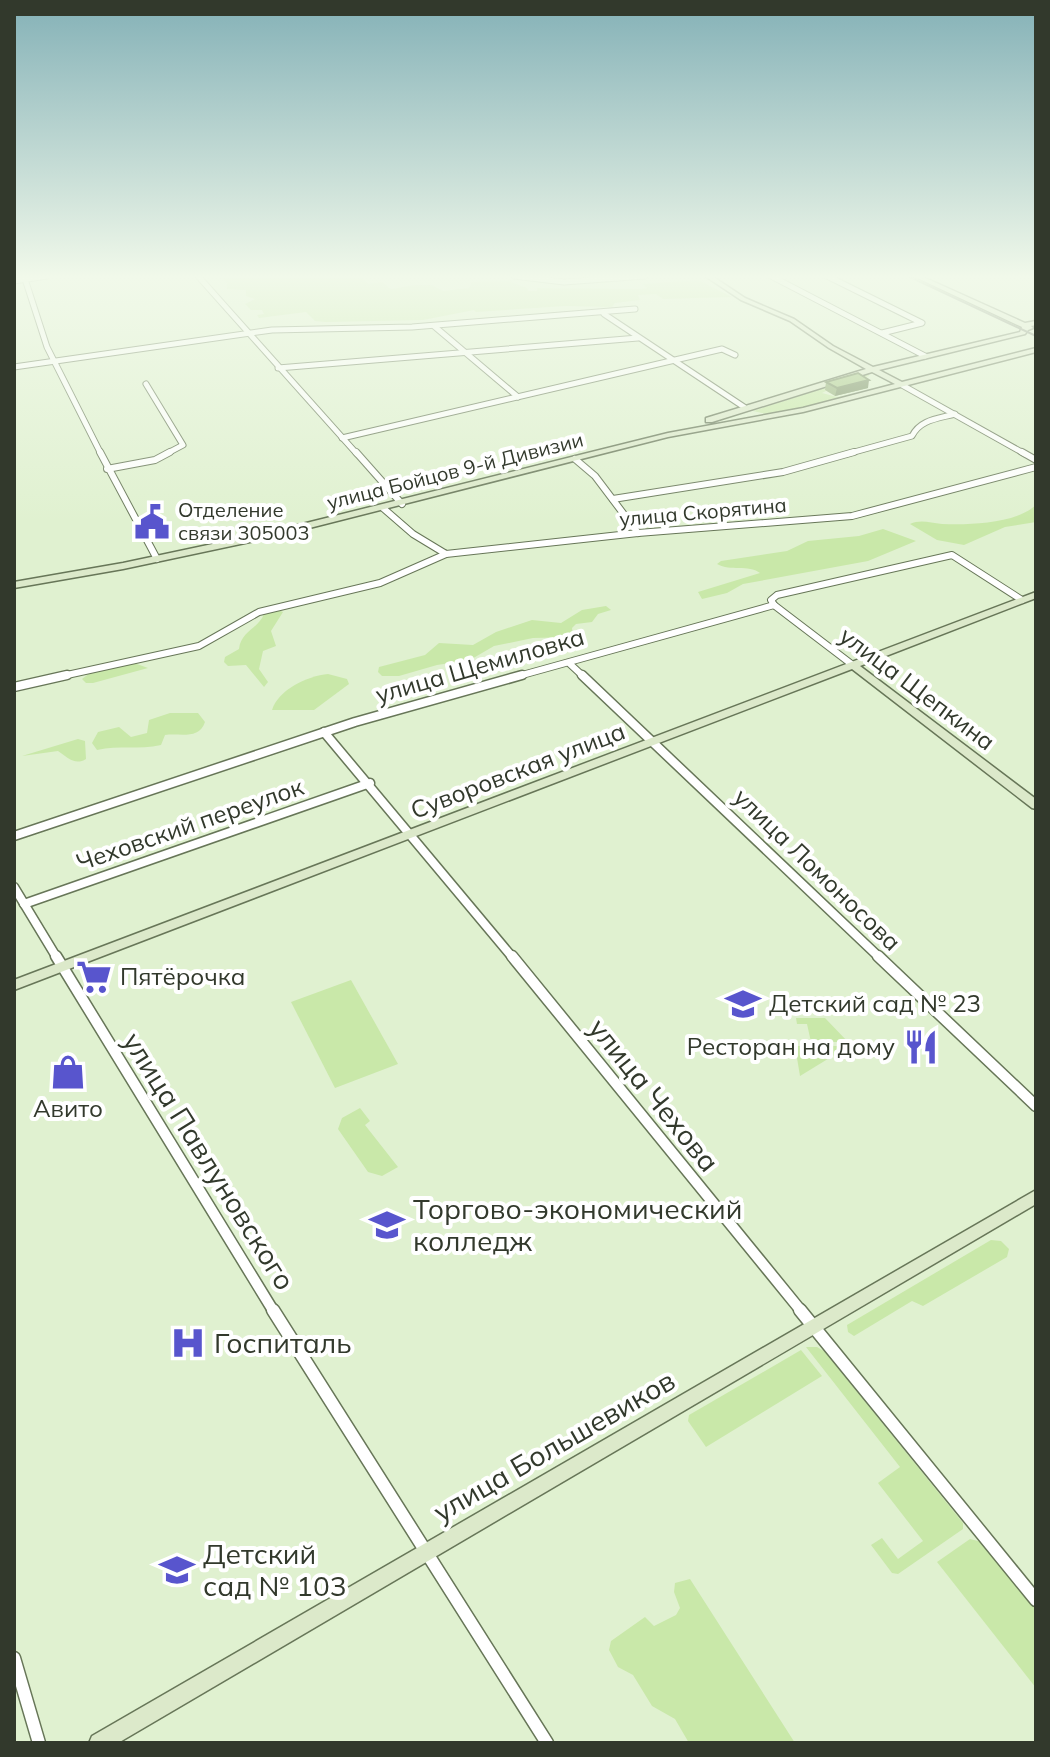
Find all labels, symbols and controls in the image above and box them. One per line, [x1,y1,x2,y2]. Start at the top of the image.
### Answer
street label: улица Бойцов 9-й Дивизии [324,427,586,515]
street label: улица Скорятина [618,492,788,531]
place label: Отделение связи 305003 [178,497,310,545]
public building icon: Отделение связи 305003 [133,503,171,541]
street label: улица Щепкина [834,620,1001,756]
street label: улица Щемиловка [372,621,588,709]
street label: Суворовская улица [406,715,629,825]
street label: Чеховский переулок [72,771,307,877]
street label: улица Ломоносова [728,782,908,957]
supermarket icon: Пятёрочка [75,958,113,996]
place label: Пятёрочка [120,961,245,991]
school or university icon: Детский сад № 23 [724,985,762,1023]
place label: Детский сад № 23 [769,988,981,1018]
street label: улица Чехова [582,1011,727,1179]
street label: улица Павлуновского [116,1025,303,1296]
restaurant icon: Ресторан на дому [902,1028,940,1066]
place label: Ресторан на дому [687,1031,895,1061]
shop icon: Авито [49,1053,87,1091]
place label: Авито [33,1093,103,1123]
place label: Торгово-экономический колледж [413,1191,742,1258]
school or university icon: Торгово-экономический колледж [368,1206,406,1244]
hospital icon: Госпиталь [169,1324,207,1362]
place label: Госпиталь [214,1325,352,1360]
street label: улица Большевиков [427,1362,681,1529]
place label: Детский сад № 103 [203,1536,347,1603]
school or university icon: Детский сад № 103 [158,1551,196,1589]

